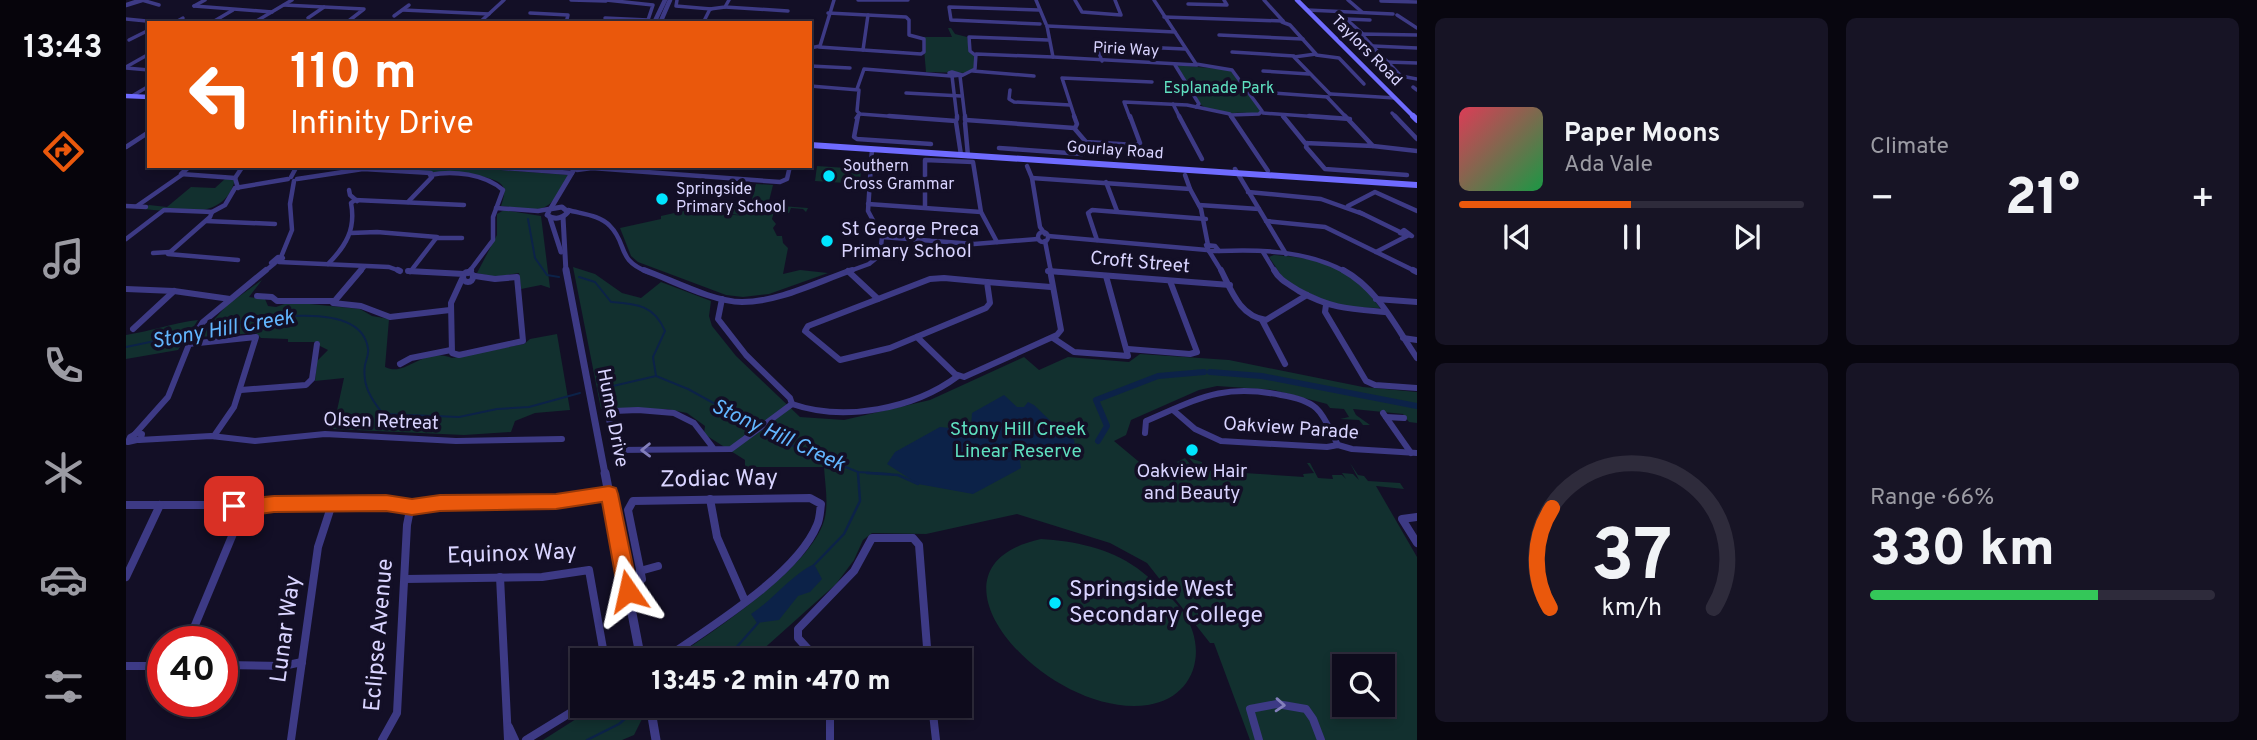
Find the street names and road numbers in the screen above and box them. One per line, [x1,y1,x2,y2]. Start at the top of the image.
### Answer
street label: Taylors Road [1326,11,1406,91]
street label: Pirie Way [1092,38,1160,62]
street label: Gourlay Road [1066,138,1164,164]
street label: Croft Street [1089,247,1191,279]
street label: Hume Drive [591,367,633,469]
street label: Olsen Retreat [323,408,439,436]
street label: Oakview Parade [1222,412,1360,446]
street label: Zodiac Way [660,464,778,496]
street label: Equinox Way [446,538,578,572]
street label: Eclipse Avenue [359,557,401,713]
street label: Lunar Way [265,573,309,685]

